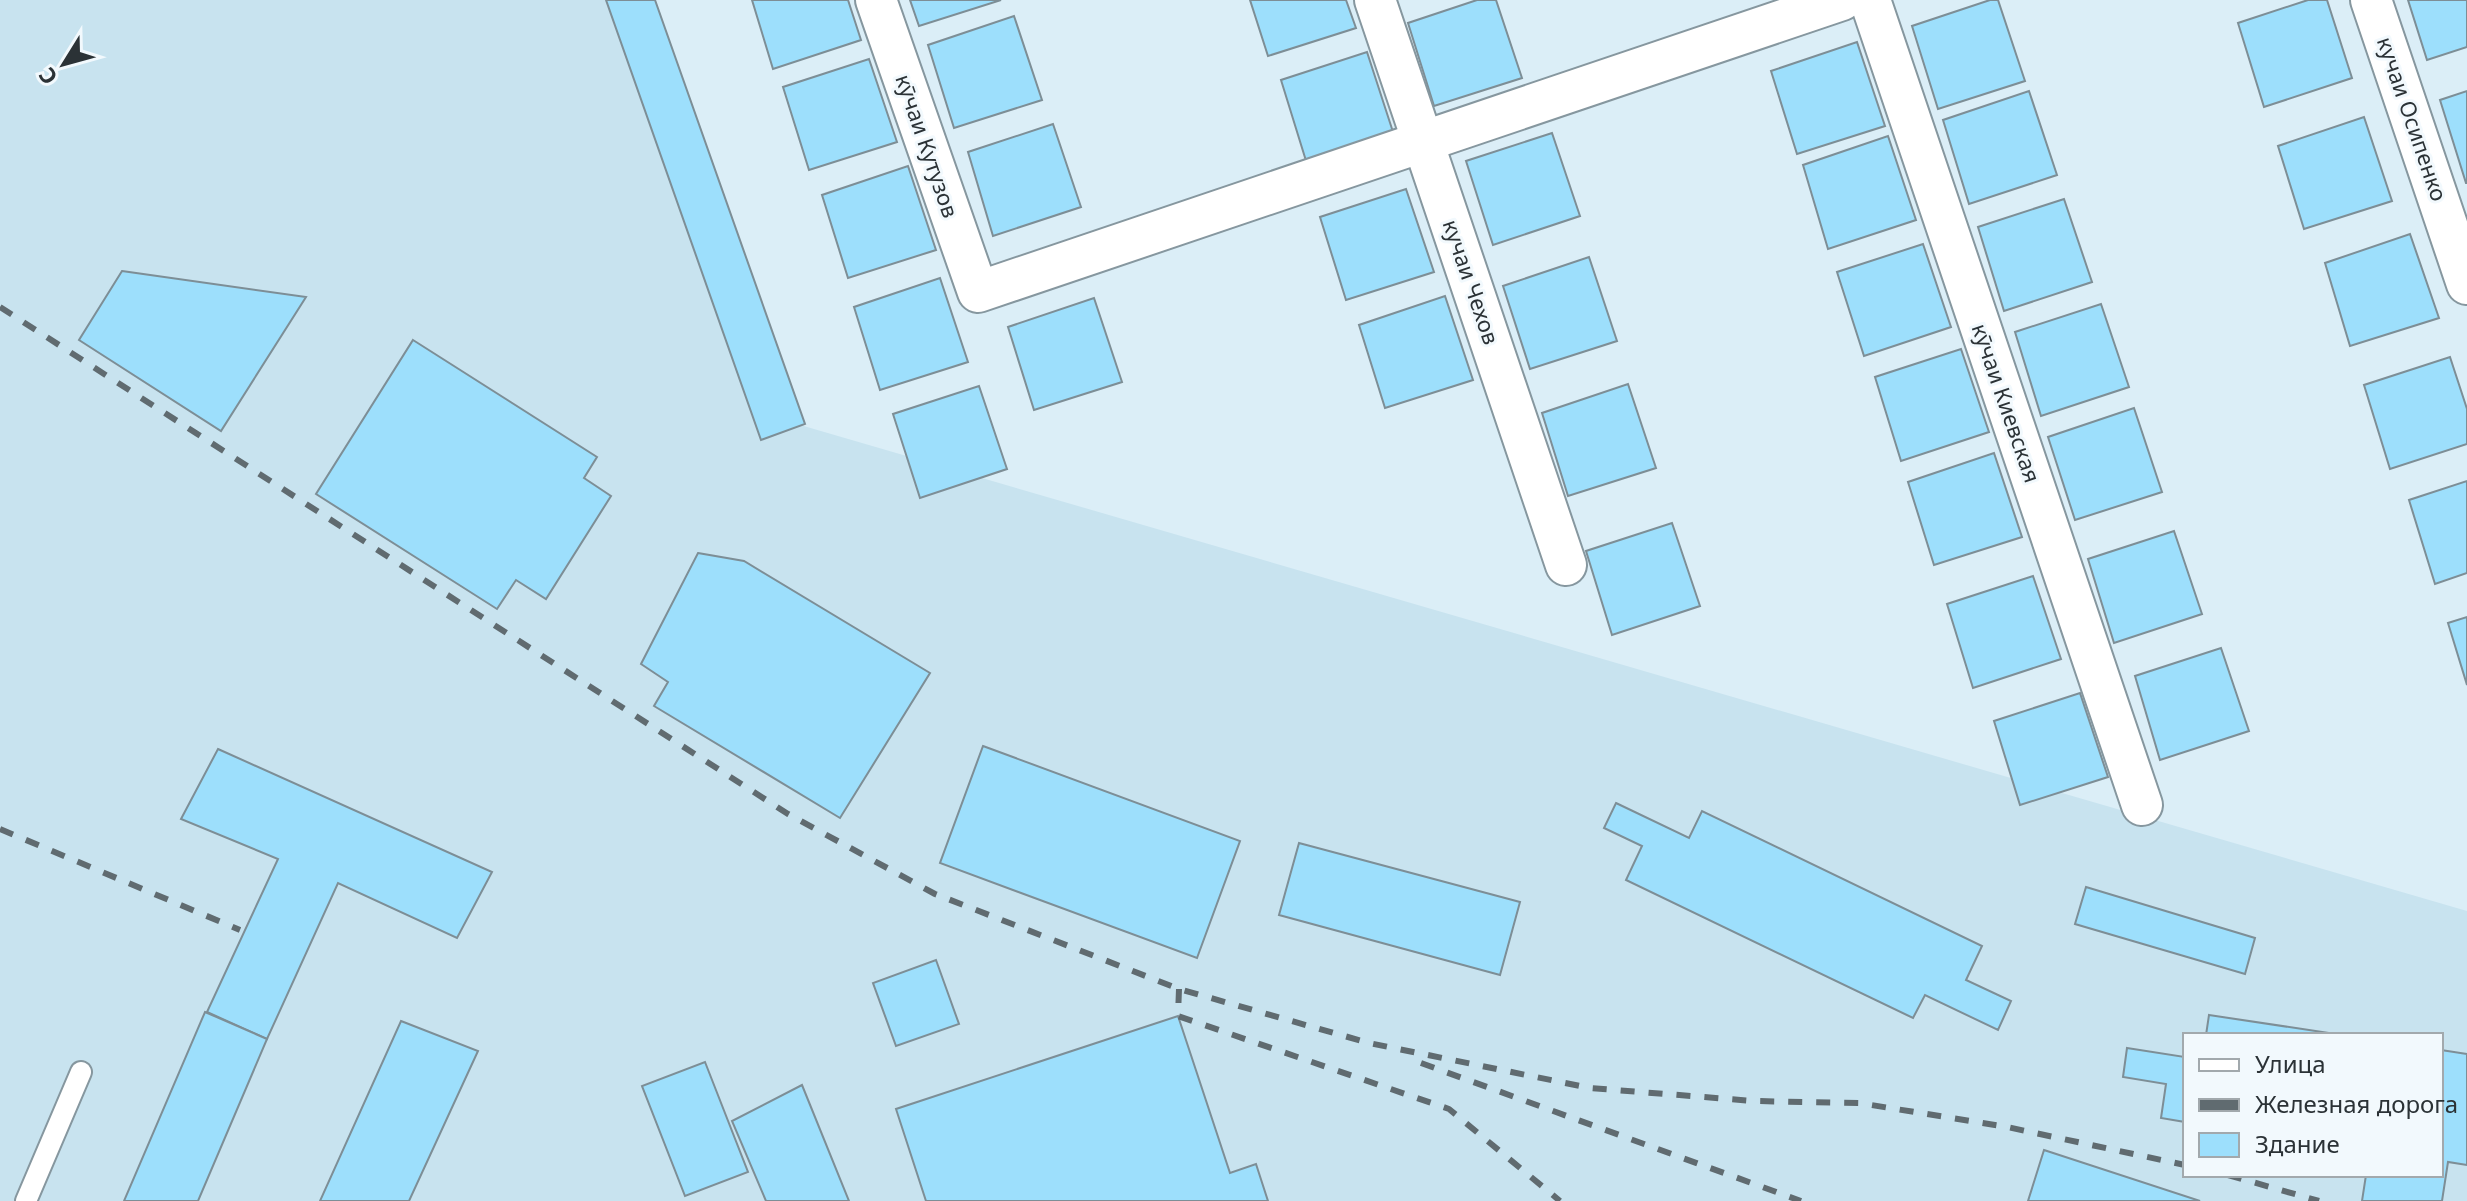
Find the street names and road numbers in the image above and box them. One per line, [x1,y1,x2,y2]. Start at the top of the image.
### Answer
street label: кучаи Осипенко [2371,32,2455,205]
street label: кӯчаи Кутузов [889,70,967,221]
street label: кучаи Чехов [1437,215,1507,348]
street label: кӯчаи Киевская [1966,319,2048,486]

